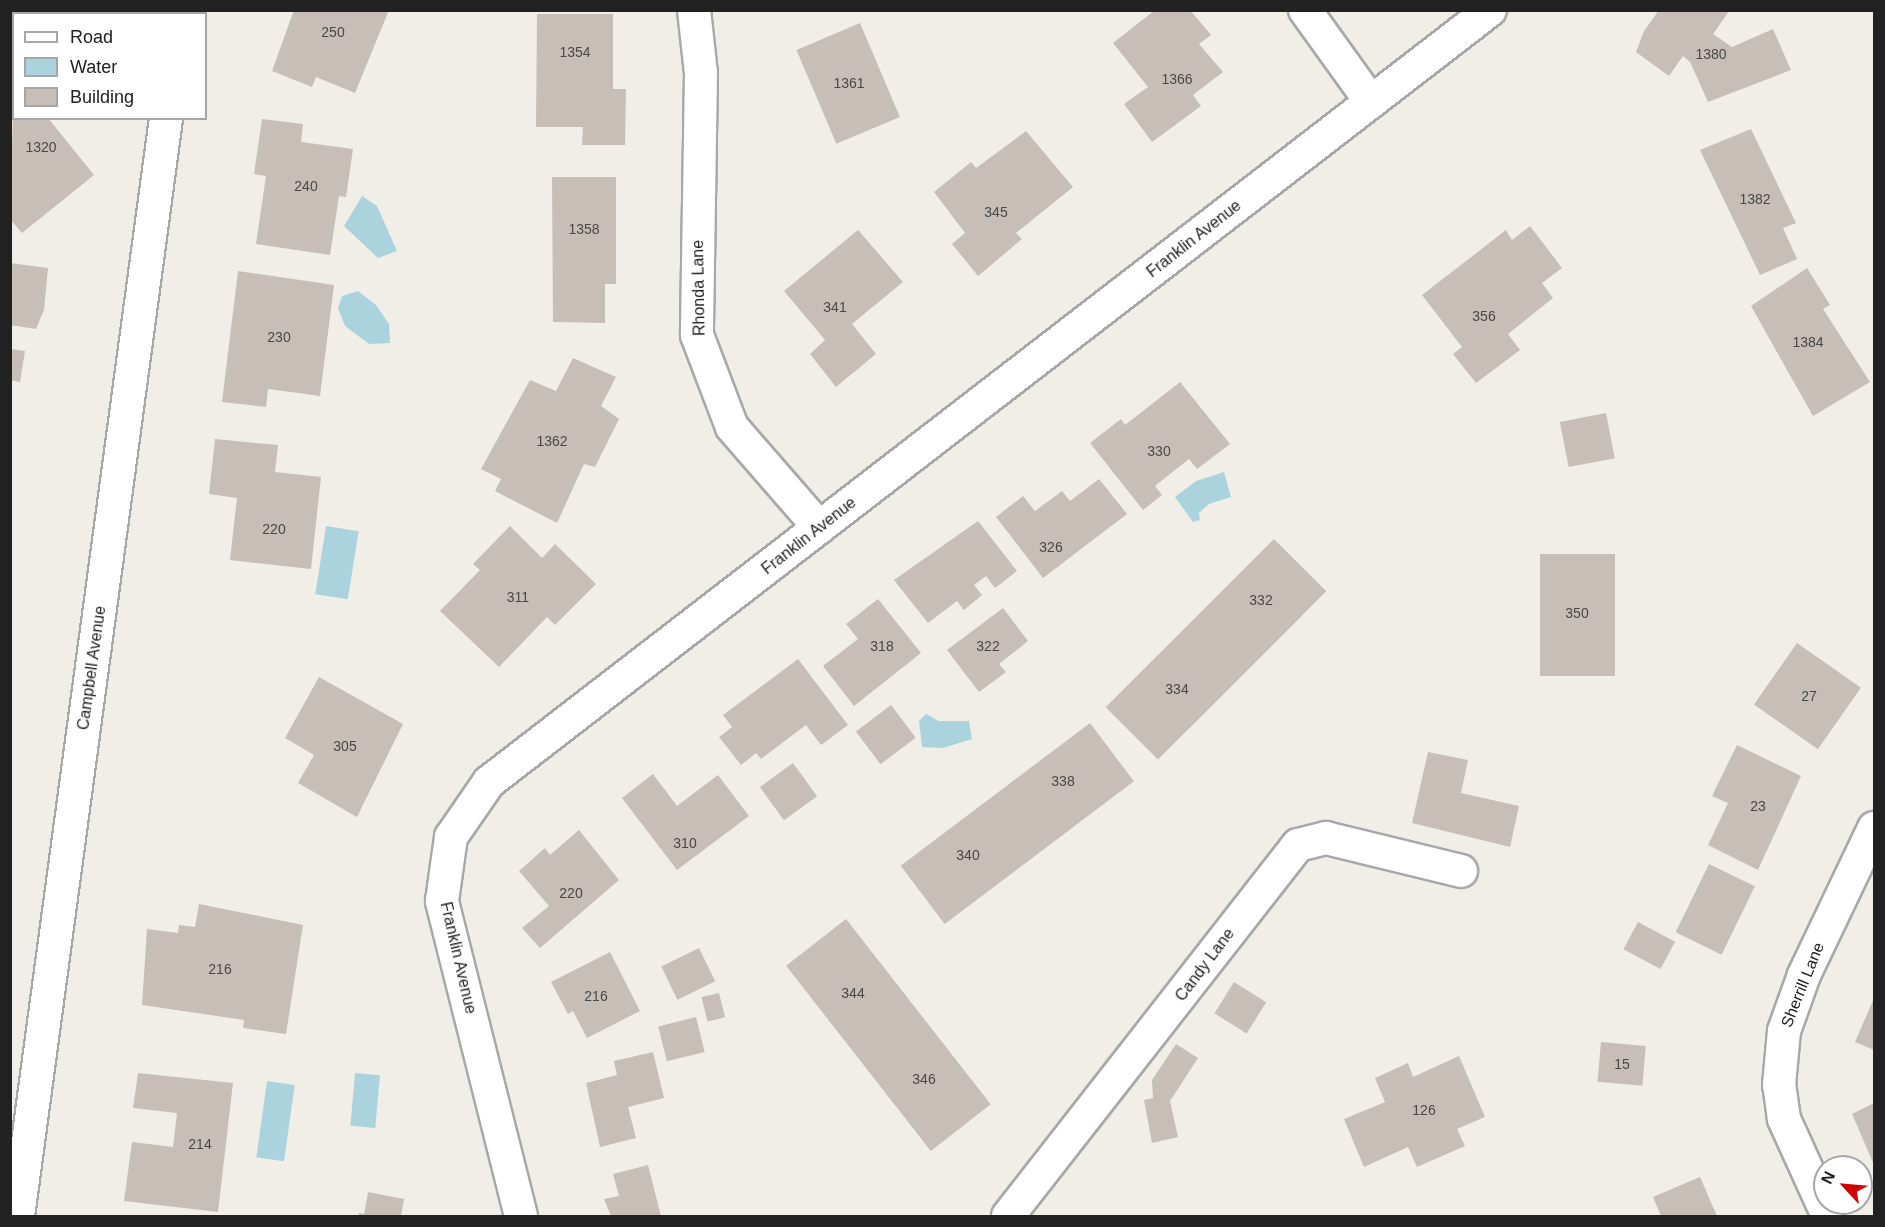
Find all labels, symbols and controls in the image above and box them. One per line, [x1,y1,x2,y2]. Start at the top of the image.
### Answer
legend [12,12,207,120]
house number: 250 [321,24,345,40]
text: Road [70,27,113,47]
house number: 1354 [559,44,591,60]
house number: 1380 [1695,46,1727,62]
text: Water [70,57,117,77]
house number: 1366 [1161,71,1193,87]
house number: 1361 [833,75,865,91]
text: Building [70,87,134,107]
house number: 1320 [25,139,57,155]
house number: 240 [294,178,318,194]
house number: 1382 [1739,191,1771,207]
street label: Franklin Avenue [1143,196,1245,282]
house number: 345 [984,204,1008,220]
house number: 1358 [568,221,600,237]
street label: Rhonda Lane [689,240,709,336]
house number: 341 [823,299,847,315]
house number: 356 [1472,308,1496,324]
house number: 230 [267,329,291,345]
house number: 1384 [1792,334,1824,350]
house number: 1362 [536,433,568,449]
house number: 330 [1147,443,1171,459]
street label: Franklin Avenue [758,493,860,579]
house number: 220 [262,521,286,537]
house number: 326 [1039,539,1063,555]
house number: 311 [507,589,529,605]
house number: 332 [1249,592,1273,608]
street label: Campbell Avenue [74,604,110,732]
house number: 350 [1565,605,1589,621]
house number: 318 [870,638,894,654]
house number: 322 [976,638,1000,654]
house number: 334 [1165,681,1189,697]
house number: 27 [1801,688,1817,704]
house number: 305 [333,738,357,754]
house number: 338 [1051,773,1075,789]
house number: 23 [1750,798,1766,814]
house number: 310 [673,835,697,851]
house number: 340 [956,847,980,863]
house number: 220 [559,885,583,901]
street label: Franklin Avenue [436,900,480,1016]
street label: Candy Lane [1171,925,1239,1005]
street label: Sherrill Lane [1777,940,1829,1030]
house number: 216 [208,961,232,977]
house number: 344 [841,985,865,1001]
house number: 216 [584,988,608,1004]
house number: 15 [1614,1056,1630,1072]
house number: 346 [912,1071,936,1087]
house number: 126 [1412,1102,1436,1118]
house number: 214 [188,1136,212,1152]
north arrow [1813,1155,1873,1215]
text: N [1818,1169,1838,1187]

